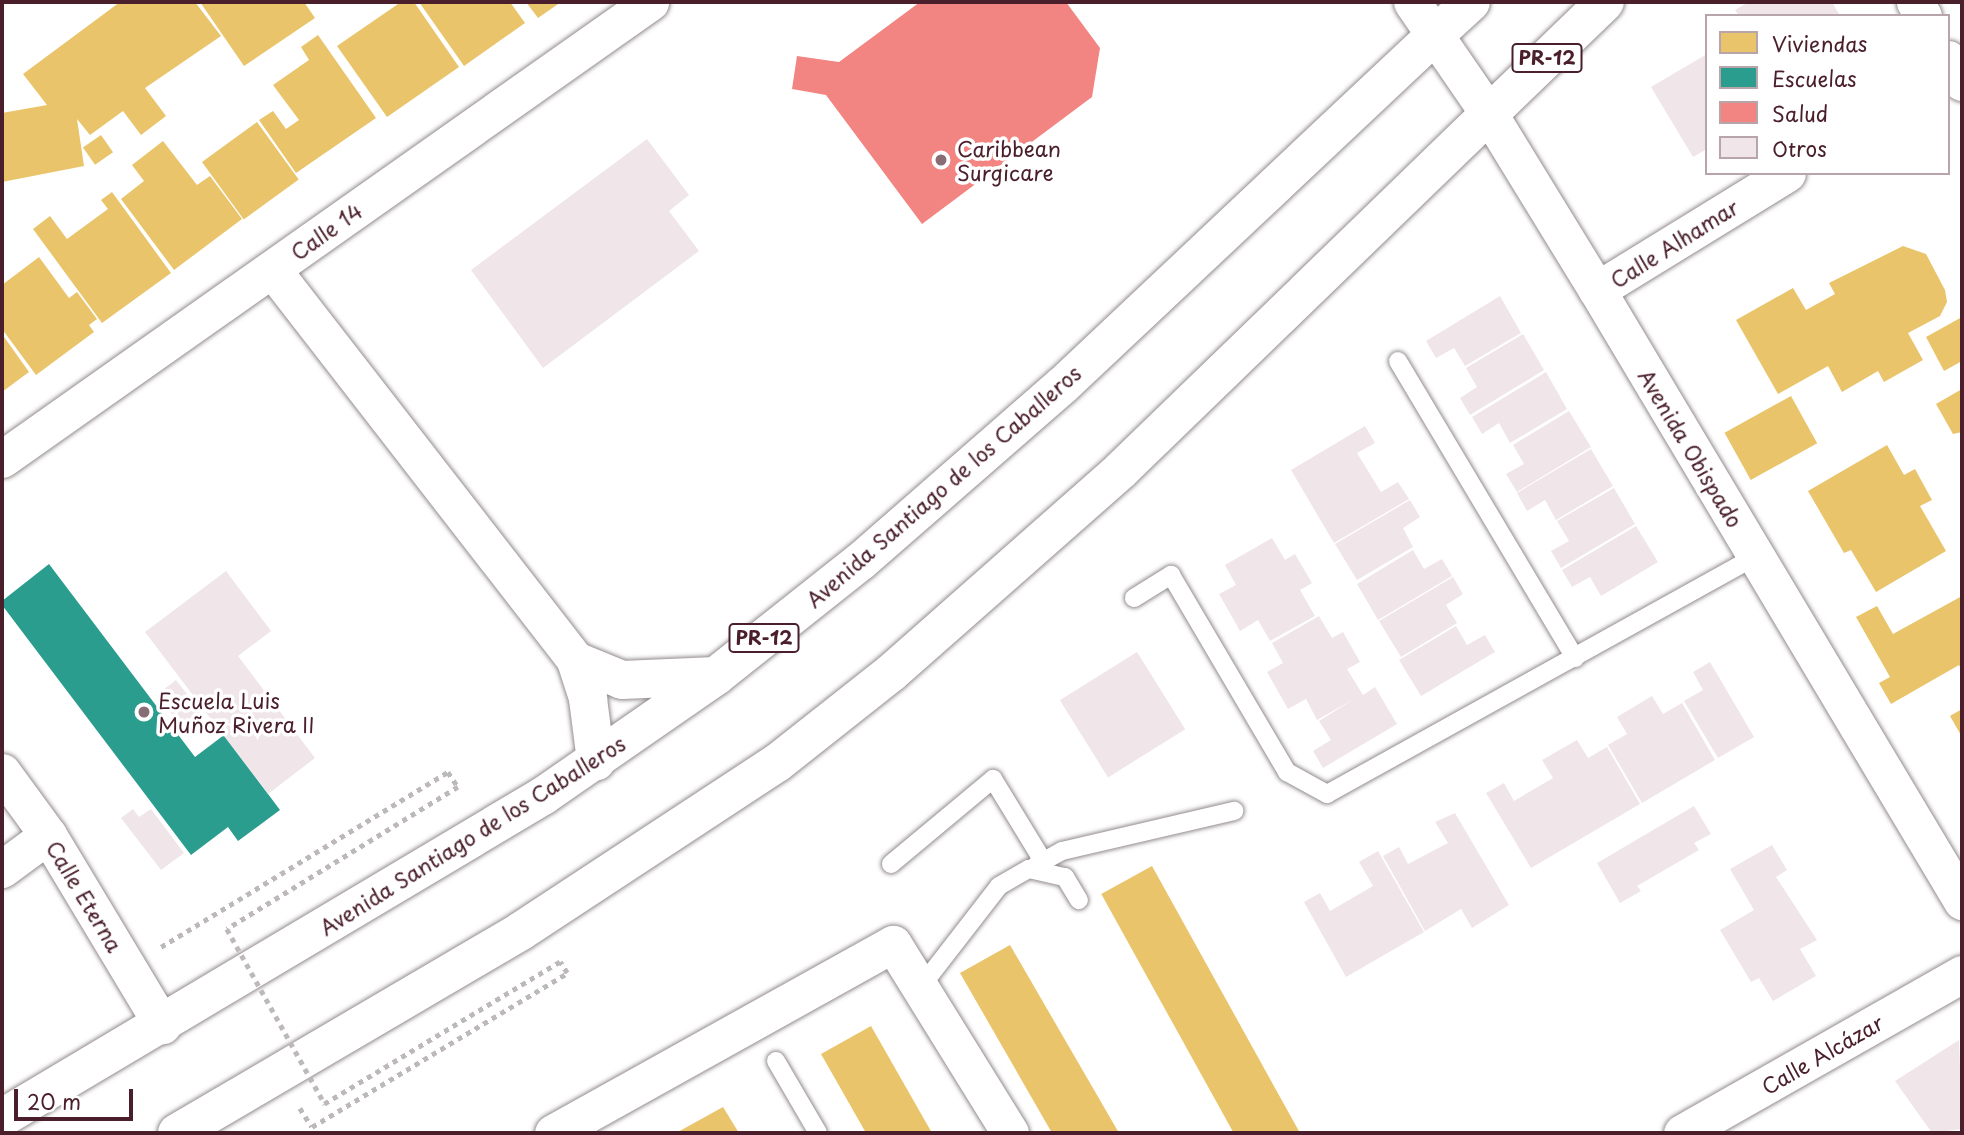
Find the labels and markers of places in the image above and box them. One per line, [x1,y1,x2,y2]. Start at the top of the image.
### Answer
place label: Caribbean Surgicare [957,135,1061,185]
marker: Caribbean Surgicare [931,150,951,170]
place label: Escuela Luis Muñoz Rivera II [158,687,316,737]
marker: Escuela Luis Muñoz Rivera II [136,704,152,720]

